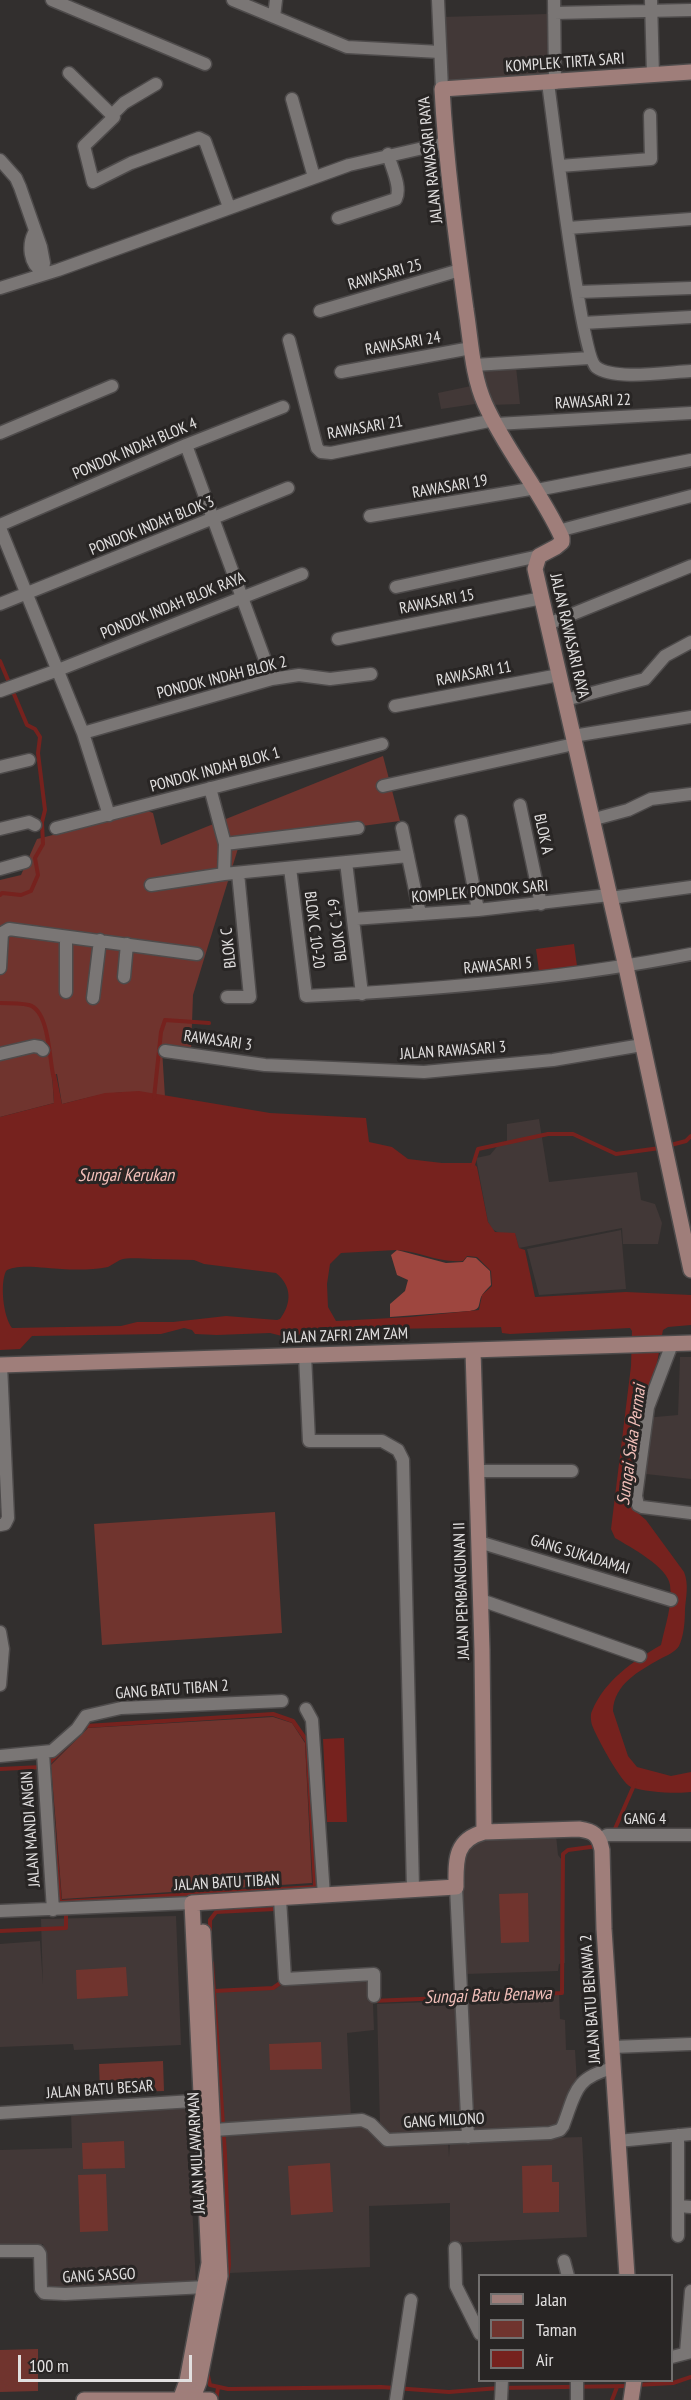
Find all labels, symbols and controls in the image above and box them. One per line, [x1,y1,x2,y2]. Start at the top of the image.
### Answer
street label: KOMPLEK TIRTA SARI [505,49,625,77]
street label: JALAN RAWASARI RAYA [415,96,447,224]
street label: RAWASARI 25 [346,255,424,295]
street label: RAWASARI 24 [364,328,442,360]
street label: RAWASARI 22 [555,390,631,414]
street label: RAWASARI 21 [326,412,404,444]
street label: PONDOK INDAH BLOK 4 [70,414,200,484]
street label: RAWASARI 19 [411,471,489,503]
street label: PONDOK INDAH BLOK 3 [87,492,217,560]
street label: PONDOK INDAH BLOK RAYA [98,568,248,644]
street label: JALAN RAWASARI RAYA [545,572,593,700]
street label: RAWASARI 15 [398,585,476,619]
street label: PONDOK INDAH BLOK 2 [155,653,289,703]
street label: RAWASARI 11 [435,657,513,691]
street label: PONDOK INDAH BLOK 1 [148,743,282,797]
street label: BLOK A [529,812,557,856]
street label: KOMPLEK PONDOK SARI [411,876,549,908]
street label: BLOK C 10-20 [300,890,328,970]
street label: BLOK C 1-9 [325,898,351,962]
street label: BLOK C [217,927,241,969]
street label: RAWASARI 5 [463,953,533,979]
street label: RAWASARI 3 [183,1027,253,1055]
street label: JALAN RAWASARI 3 [399,1038,507,1064]
water label: Sungai Kerukan [78,1165,174,1187]
street label: JALAN ZAFRI ZAM ZAM [282,1324,408,1348]
water label: Sungai Saka Permai [613,1383,651,1507]
street label: JALAN PEMBANGUNAN II [450,1522,474,1660]
street label: GANG SUKADAMAI [528,1531,632,1579]
street label: GANG BATU TIBAN 2 [115,1676,229,1704]
street label: JALAN MANDI ANGIN [17,1770,45,1888]
street label: GANG 4 [624,1809,666,1829]
street label: JALAN BATU TIBAN [174,1871,280,1895]
street label: JALAN BATU BENAWA 2 [577,1934,605,2064]
water label: Sungai Batu Benawa [424,1983,552,2009]
street label: JALAN BATU BESAR [46,2077,154,2103]
street label: JALAN MULAWARMAN [184,2092,210,2214]
street label: GANG MILONO [403,2109,485,2133]
street label: GANG SASGO [62,2264,136,2288]
legend [478,2274,673,2382]
text: Jalan [536,2288,567,2311]
text: Taman [536,2318,577,2341]
scale bar [21,2343,195,2381]
text: Air [536,2348,553,2371]
text: 100 m [29,2354,69,2377]

